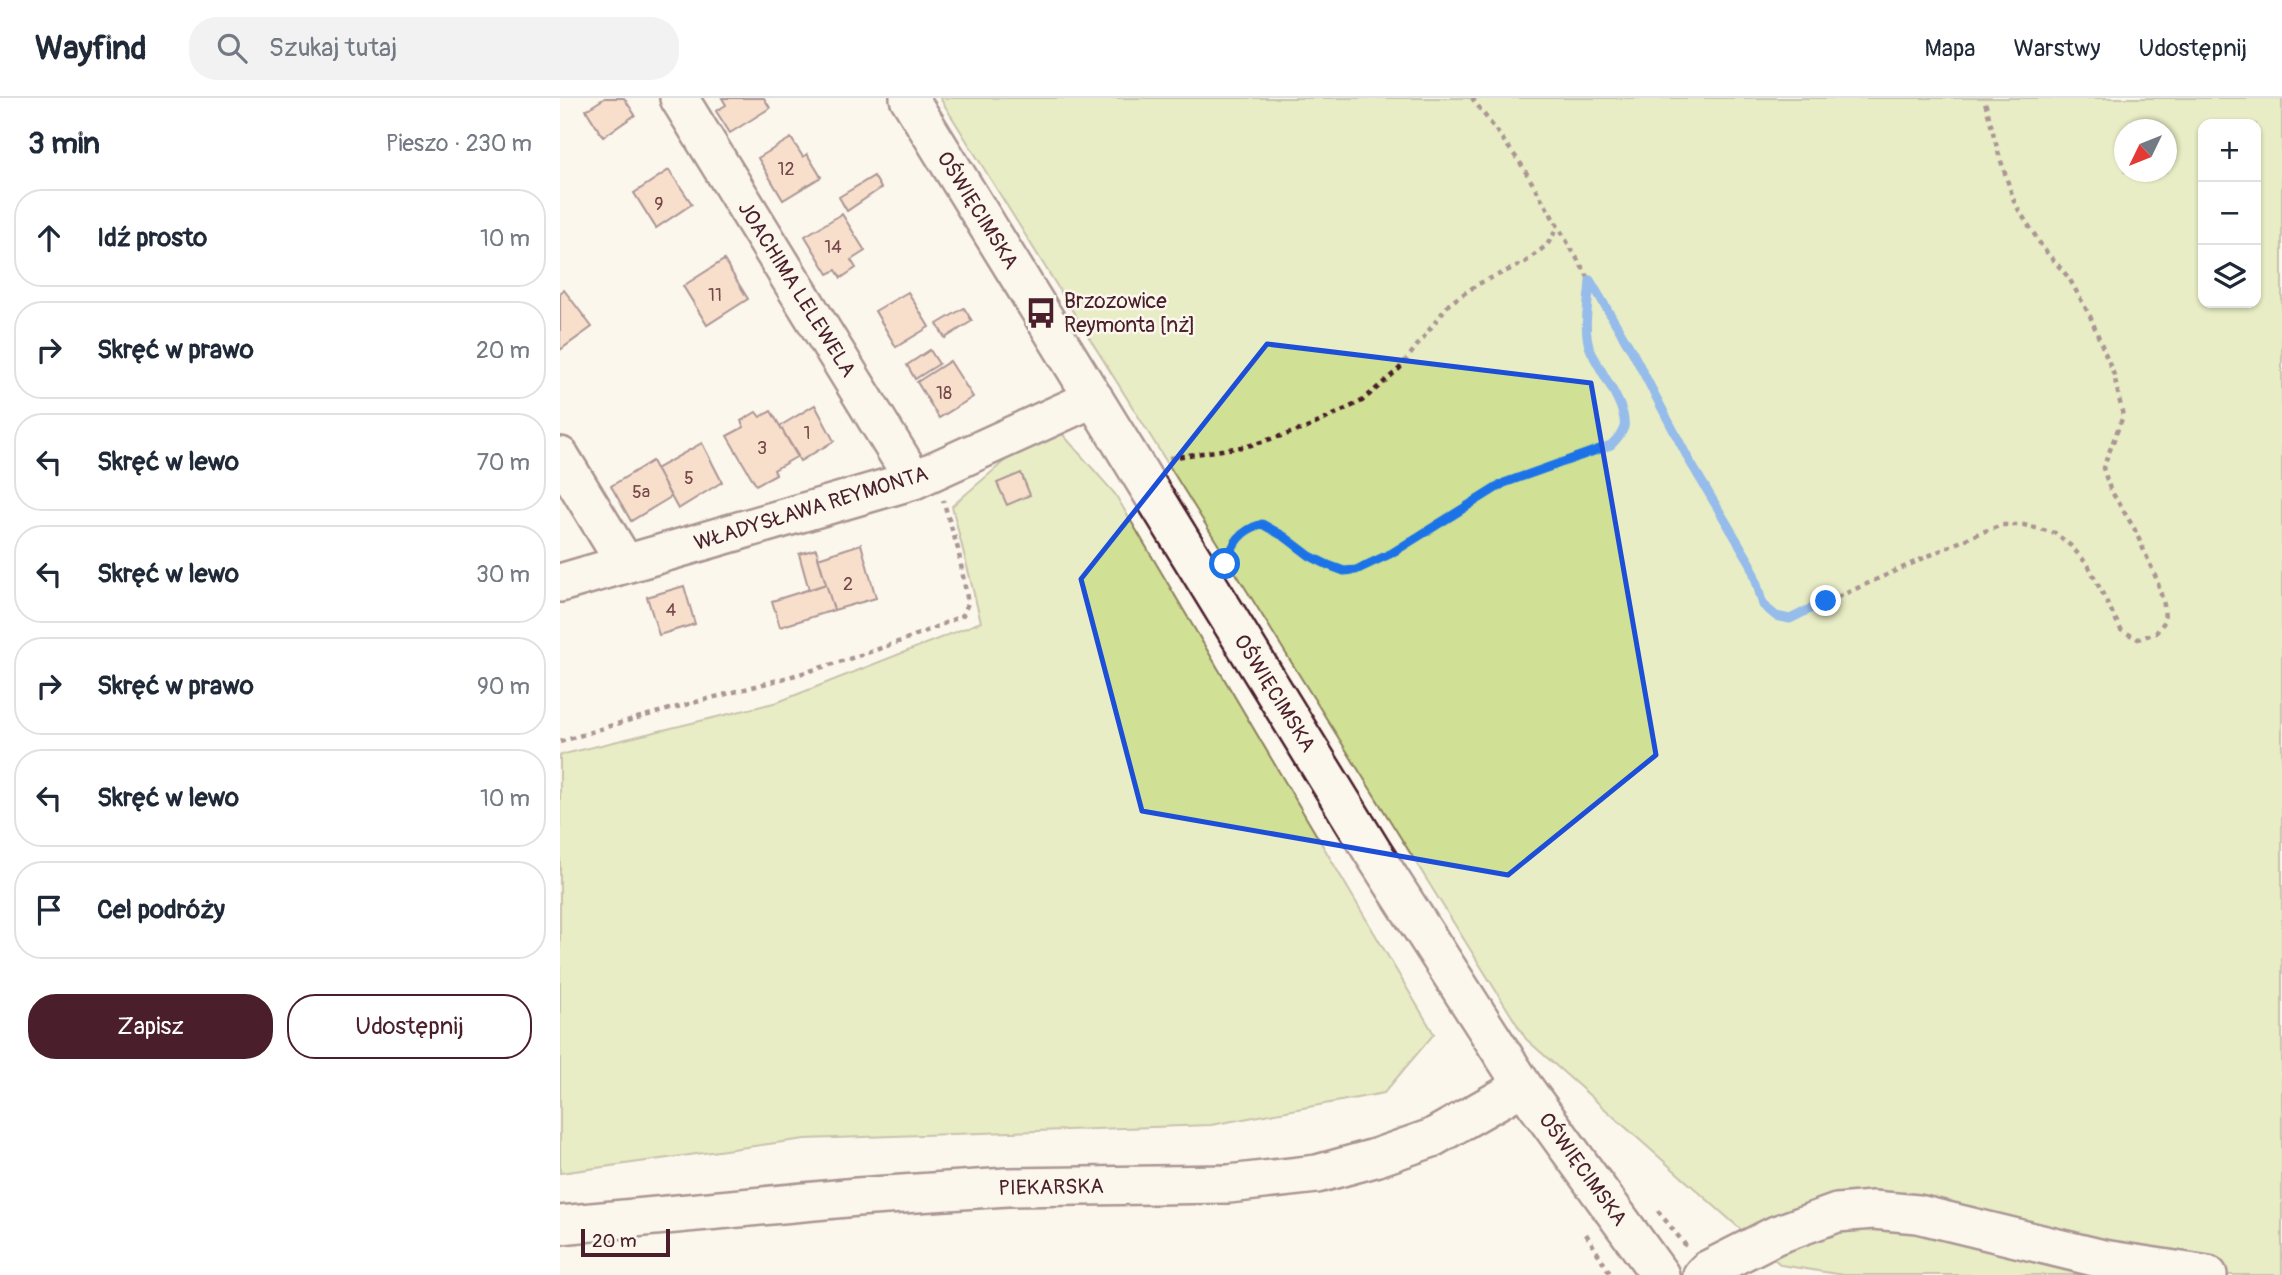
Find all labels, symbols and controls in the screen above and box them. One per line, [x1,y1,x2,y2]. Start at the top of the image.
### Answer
search box [189,17,679,80]
text: Wayfind [35,28,147,69]
icon: search [213,29,251,67]
text: Szukaj tutaj [269,32,397,64]
text: Mapa [1925,34,1975,63]
text: Warstwy [2013,34,2101,63]
text: Udostępnij [2139,34,2247,63]
north arrow [2114,119,2177,182]
map controls [2198,119,2261,308]
button: + [2198,119,2261,182]
text: 3 min [28,125,100,162]
text: Pieszo · 230 m [386,129,532,158]
street label: OŚWIĘCIMSKA [931,146,1025,274]
house number: 12 [777,158,795,181]
button: − [2198,182,2261,245]
house number: 9 [654,193,664,216]
street label: JOACHIMA LELEWELA [732,196,862,382]
icon: ahead [30,219,68,257]
text: Idź prosto [97,222,207,254]
text: 10 m [480,224,530,253]
house number: 14 [824,236,842,259]
button: layers [2198,245,2261,308]
house number: 11 [708,284,722,307]
place label: Brzozowice Reymonta [nż] [1064,288,1195,339]
bus stop icon: Brzozowice Reymonta [nż] [1024,296,1058,330]
icon: right [30,331,68,369]
text: Skręć w prawo [97,334,254,366]
text: 20 m [476,336,530,365]
house number: 18 [936,382,952,405]
house number: 1 [803,422,811,445]
house number: 3 [757,437,767,460]
icon: left [30,443,68,481]
text: Skręć w lewo [97,446,239,478]
text: 70 m [477,448,530,477]
street label: WŁADYSŁAWA REYMONTA [691,460,931,557]
house number: 5 [684,467,694,490]
house number: 5a [632,481,650,504]
route start [1209,548,1240,579]
icon: left [30,555,68,593]
text: Skręć w lewo [97,558,239,590]
text: 30 m [476,560,530,589]
house number: 2 [843,573,853,596]
route end [1810,585,1841,616]
house number: 4 [666,599,677,622]
street label: OŚWIĘCIMSKA [1228,629,1322,757]
icon: right [30,667,68,705]
text: Skręć w prawo [97,670,254,702]
text: 90 m [477,672,530,701]
icon: left [30,779,68,817]
text: Skręć w lewo [97,782,239,814]
text: 10 m [480,784,530,813]
icon: arrive [30,891,68,929]
text: Cel podróży [97,894,225,926]
button: Zapisz [28,994,273,1059]
button: Udostępnij [287,994,532,1059]
street label: OŚWIĘCIMSKA [1532,1107,1633,1231]
street label: PIEKARSKA [998,1173,1104,1202]
scale bar [581,1226,670,1258]
text: 20 m [592,1229,637,1253]

